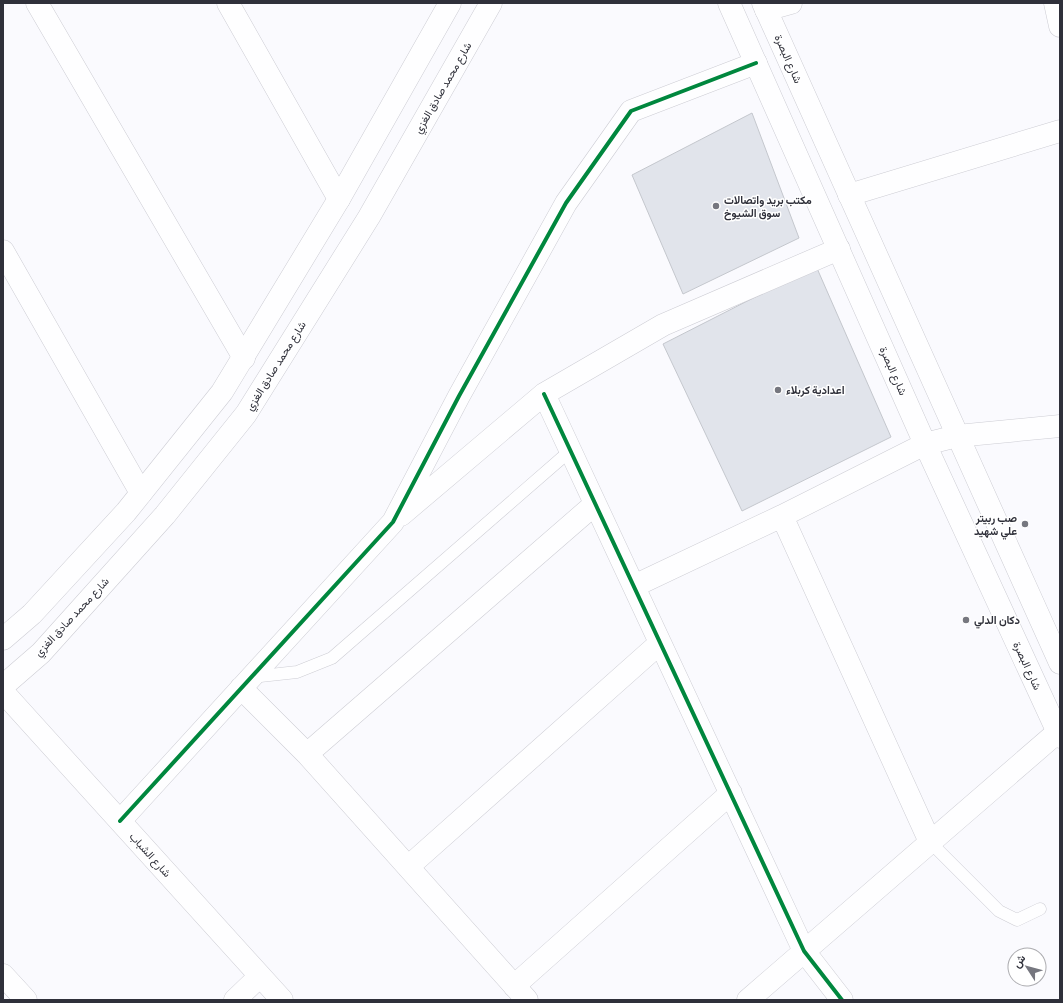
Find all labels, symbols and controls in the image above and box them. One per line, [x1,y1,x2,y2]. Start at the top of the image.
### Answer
street label: شارع البصرة [771,32,806,86]
street label: شارع محمد صادق الغزي [411,39,477,137]
place label: مكتب بريد واتصالات سوق الشيوخ [724,193,812,221]
marker: مكتب بريد واتصالات سوق الشيوخ [711,201,721,211]
street label: شارع محمد صادق الغزي [242,318,312,415]
street label: شارع البصرة [876,344,911,398]
place label: اعدادية كربلاء [786,383,845,398]
marker: اعدادية كربلاء [773,385,783,395]
place label: صب ربيتر علي شهيد [974,511,1017,540]
marker: صب ربيتر علي شهيد [1020,519,1030,529]
street label: شارع محمد صادق الغزي [31,574,114,661]
place label: دكان الدلي [974,613,1020,629]
marker: دكان الدلي [961,615,971,625]
street label: شارع البصرة [1009,639,1045,693]
street label: شارع الشباب [126,829,174,881]
north arrow [1007,947,1047,987]
text: ش [1009,952,1029,971]

